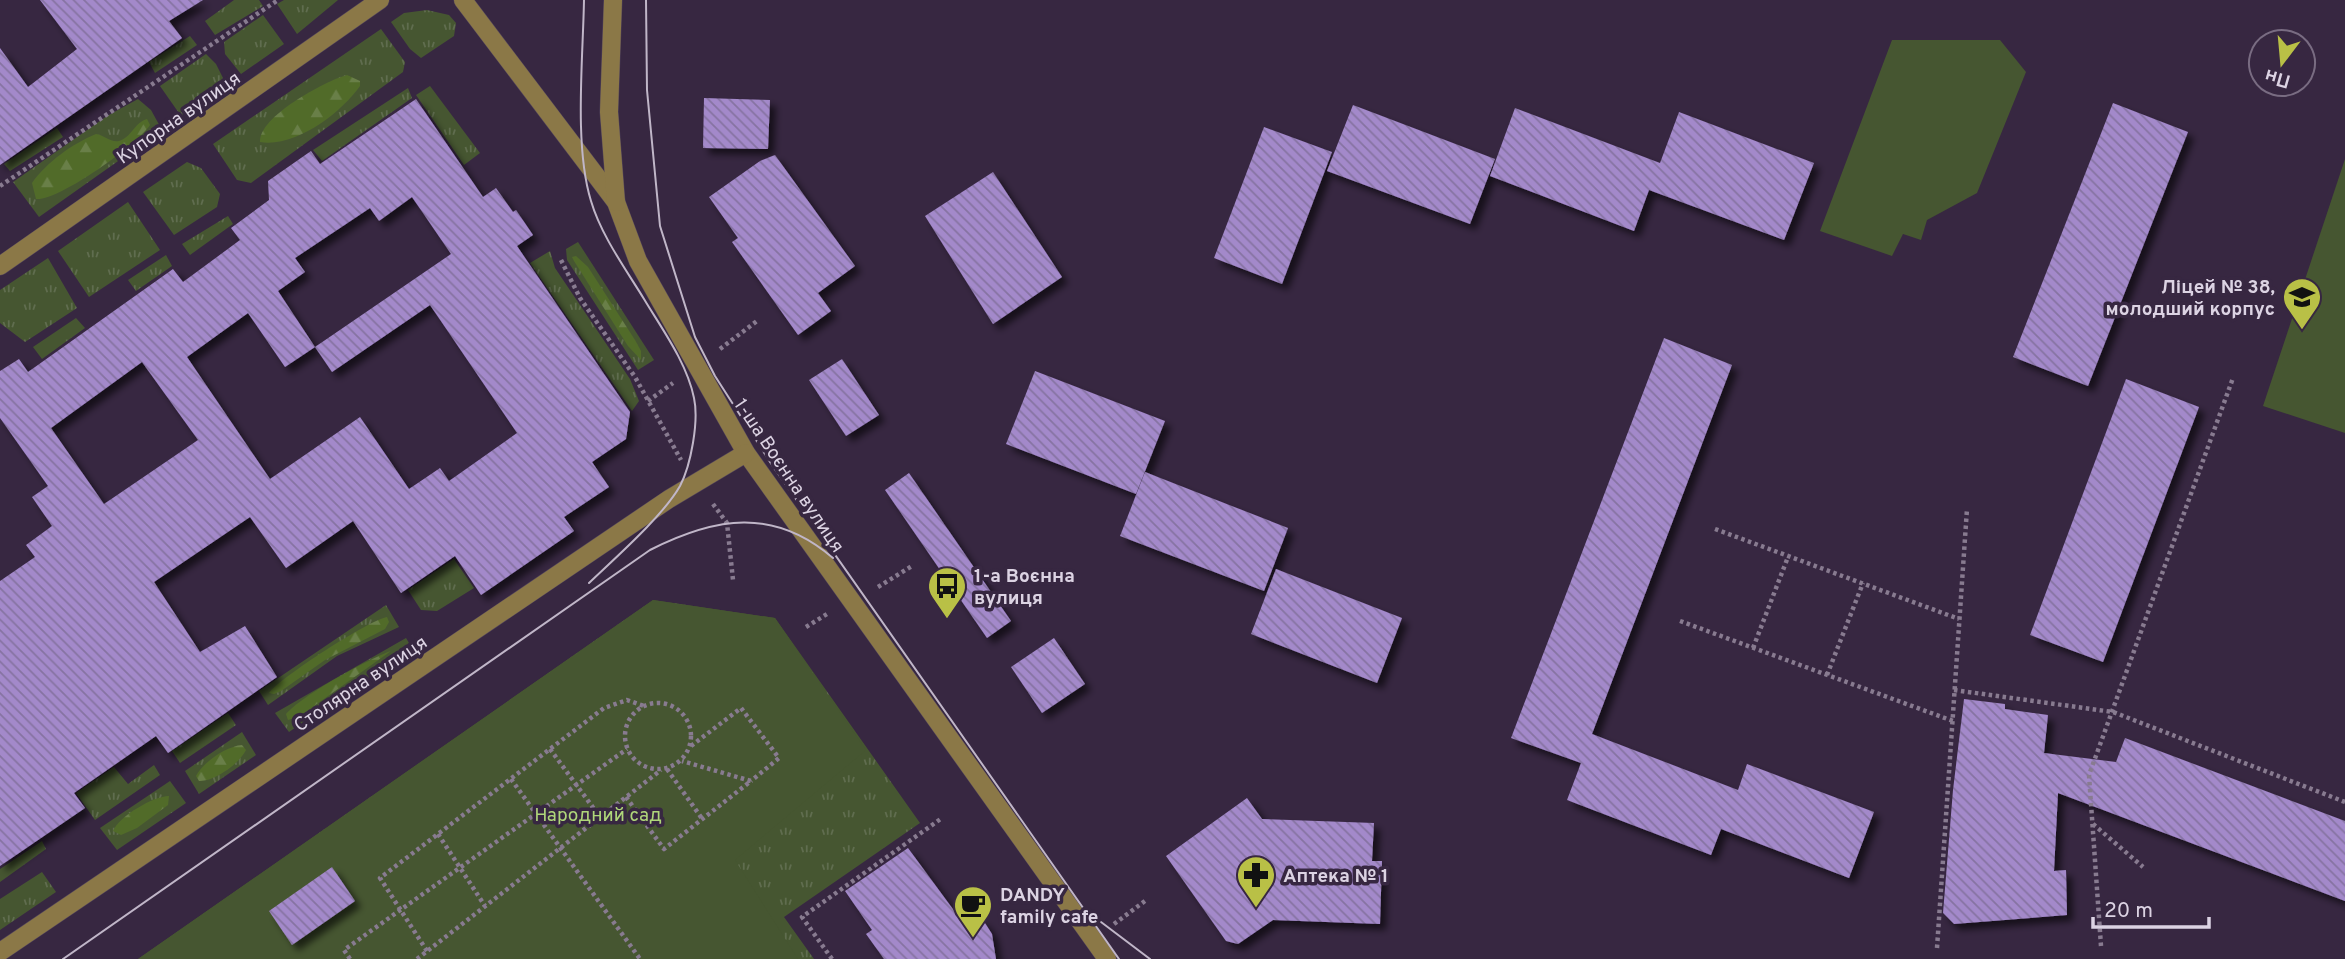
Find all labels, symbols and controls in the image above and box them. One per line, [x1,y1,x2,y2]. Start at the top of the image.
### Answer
north arrow [2247,28,2317,98]
text: Пн [2262,62,2293,92]
street label: Купорна вулиця [113,67,246,170]
place label: Ліцей № 38, молодший корпус [2106,276,2275,322]
school or university icon: Ліцей № 38, молодший корпус [2281,276,2323,331]
street label: 1-ша Воєнна вулиця [728,394,849,558]
bus stop icon: 1-а Воєнна вулиця [926,565,968,620]
place label: 1-а Воєнна вулиця [974,565,1075,611]
street label: Столярна вулиця [290,631,432,738]
park label: Народний сад [534,804,662,828]
pharmacy icon: Аптека № 1 [1235,854,1277,909]
place label: Аптека № 1 [1283,865,1389,889]
cafe icon: DANDY family cafe [952,884,994,939]
place label: DANDY family cafe [1000,884,1098,930]
scale bar [2093,886,2208,930]
text: 20 m [2104,898,2153,925]

